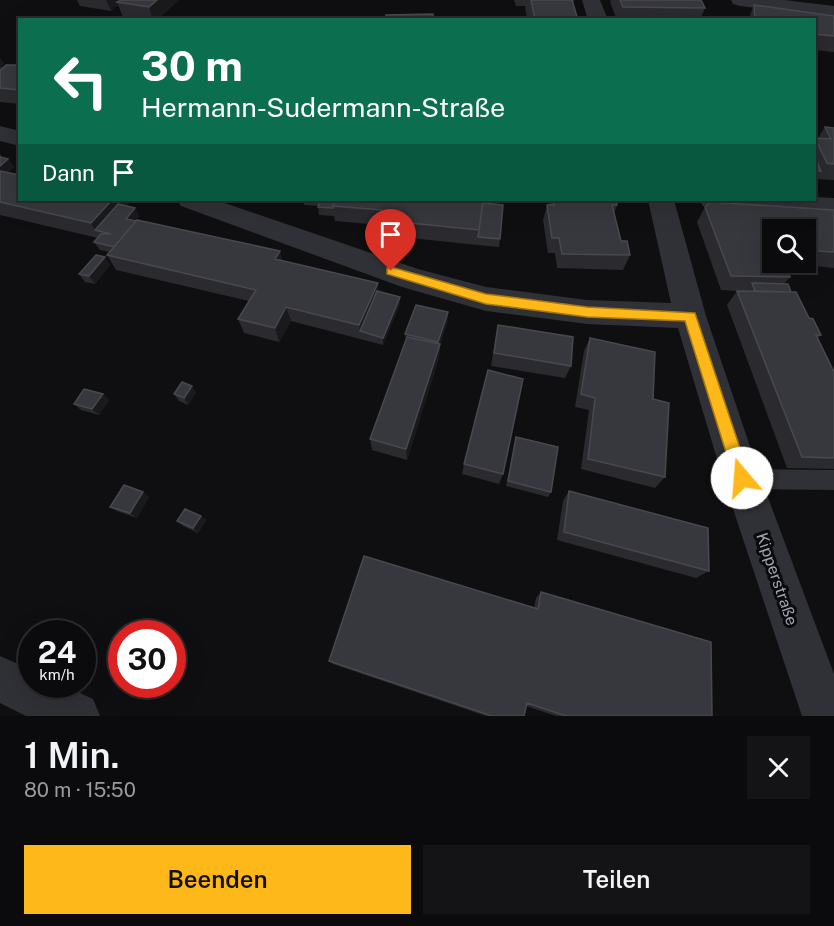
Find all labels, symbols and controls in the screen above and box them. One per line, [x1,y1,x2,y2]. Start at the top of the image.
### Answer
text: 30 m [141,41,243,90]
icon: left [42,42,120,120]
text: Hermann-Sudermann-Straße [141,91,505,123]
icon: arrive [107,156,140,189]
text: Dann [42,160,95,186]
pin [365,209,416,271]
icon: arrive [374,218,407,251]
map controls [762,219,816,273]
button: search [762,219,816,273]
position arrow [710,446,774,510]
street label: Kipperstraße [752,530,802,628]
speed limit sign: 30 [108,620,186,698]
text: 24 [38,634,76,670]
text: km/h [39,666,75,683]
text: 1 Min. [24,734,120,776]
button: close [747,736,810,799]
text: 80 m · 15:50 [24,778,136,802]
button: Beenden [24,845,411,914]
button: Teilen [423,845,810,914]

